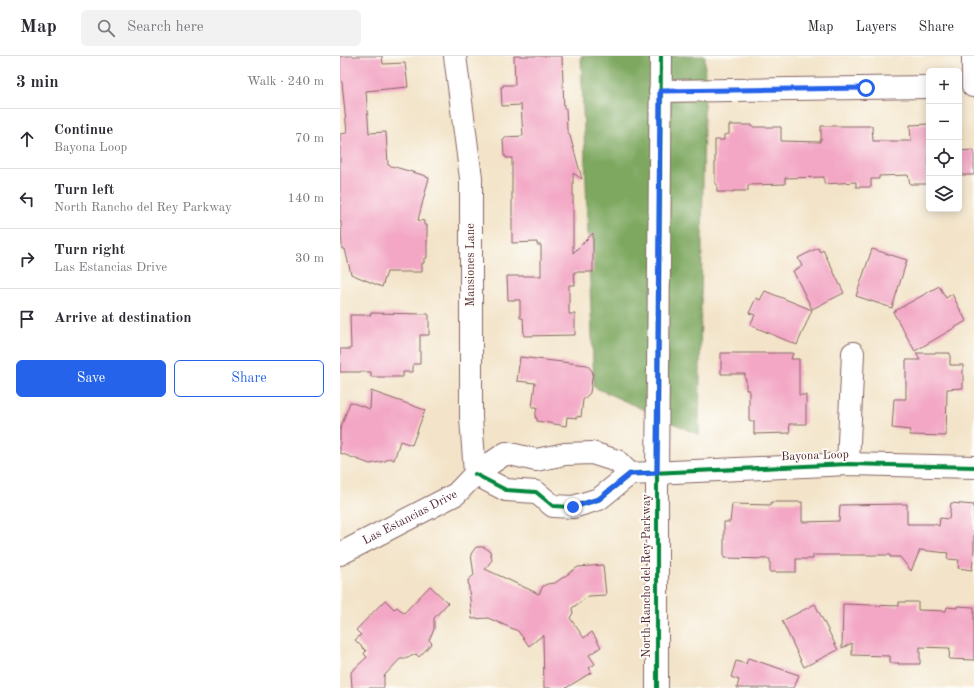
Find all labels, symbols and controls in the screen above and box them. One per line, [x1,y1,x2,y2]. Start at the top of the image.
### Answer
search box [81,10,361,46]
icon: search [95,17,117,39]
text: Map [20,18,57,37]
text: Search here [127,20,204,35]
text: Map [808,20,834,34]
text: Layers [856,20,897,34]
text: Share [919,20,954,34]
map controls [926,68,962,212]
button: + [926,68,962,104]
text: 3 min [16,74,59,91]
text: Walk · 240 m [247,75,324,88]
route start [857,79,875,97]
button: − [926,104,962,140]
text: Continue [54,123,113,138]
icon: ahead [16,128,38,150]
text: 70 m [295,132,324,145]
button: locate [926,140,962,176]
text: Bayona Loop [54,141,127,154]
button: layers [926,176,962,212]
text: Turn left [54,183,114,198]
icon: left [16,188,38,210]
text: 140 m [287,192,324,205]
text: North Rancho del Rey Parkway [54,201,232,214]
street label: Mansiones Lane [465,223,477,307]
text: Turn right [54,243,125,258]
icon: right [16,248,38,270]
text: 30 m [295,252,324,265]
text: Las Estancias Drive [54,261,167,274]
icon: arrive [16,308,38,330]
text: Arrive at destination [54,311,192,326]
button: Save [16,360,166,397]
button: Share [174,360,324,397]
street label: Bayona Loop [781,449,849,463]
street label: Las Estancias Drive [361,488,460,547]
street label: North Rancho del Rey Parkway [641,493,653,658]
route end [564,498,582,516]

